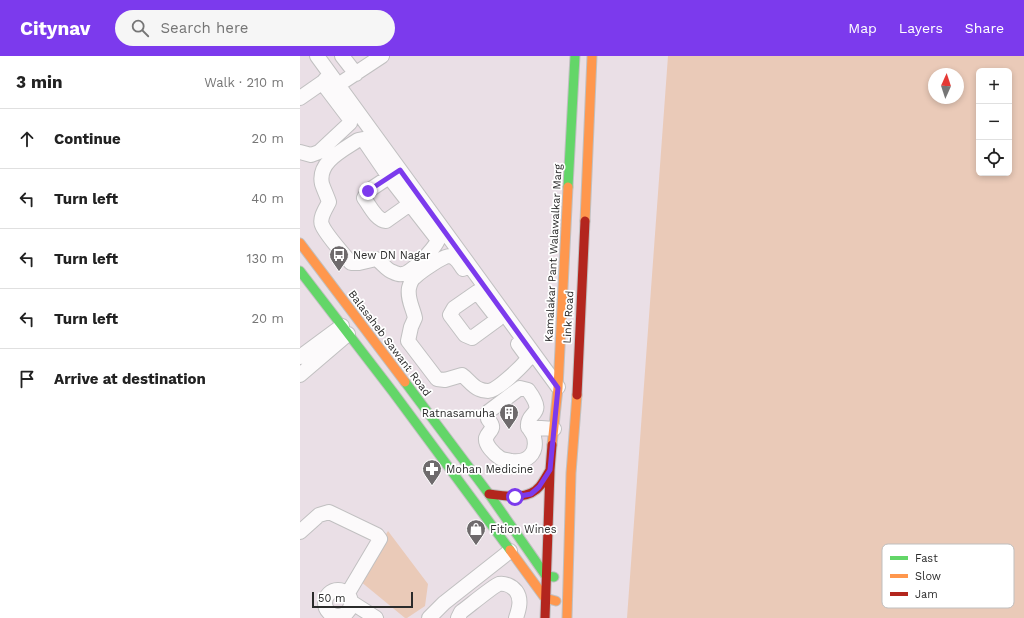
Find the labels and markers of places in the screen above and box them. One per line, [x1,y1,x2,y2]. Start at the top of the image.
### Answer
bus stop icon: New DN Nagar [328,244,350,272]
place label: New DN Nagar [353,249,431,262]
building icon: Ratnasamuha [498,402,520,430]
place label: Ratnasamuha [422,407,495,420]
pharmacy icon: Mohan Medicine [421,458,443,486]
place label: Mohan Medicine [446,463,533,476]
shop icon: Fition Wines [465,518,487,546]
place label: Fition Wines [490,523,557,536]

